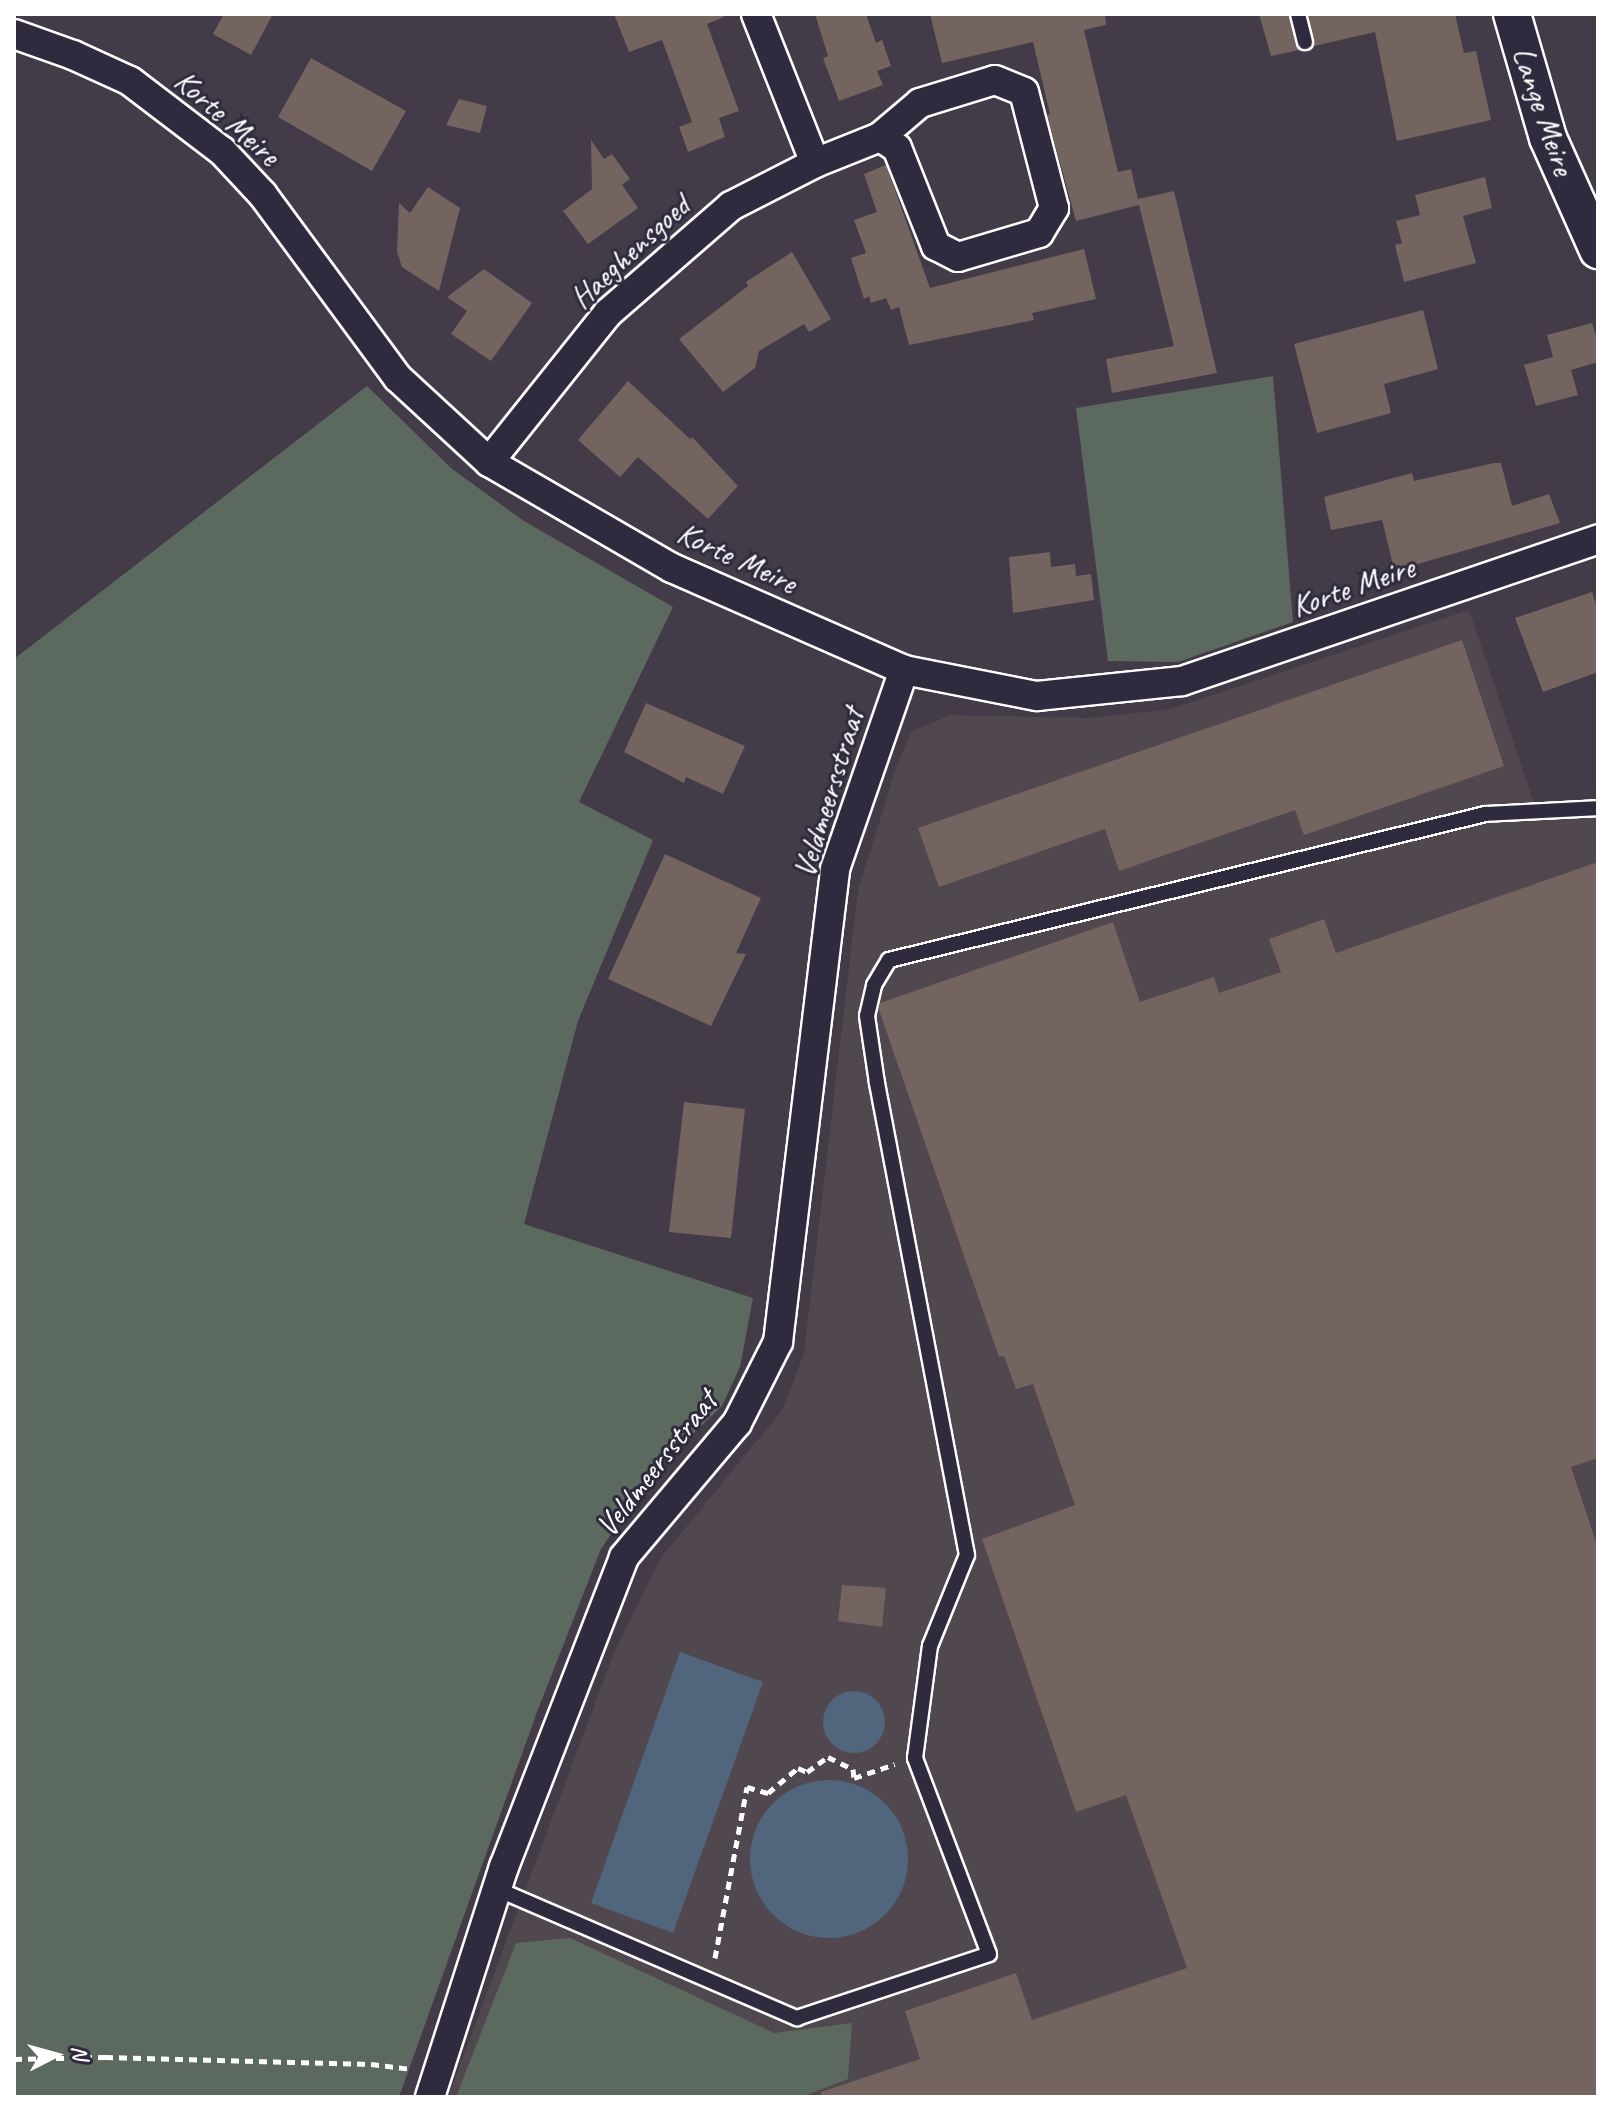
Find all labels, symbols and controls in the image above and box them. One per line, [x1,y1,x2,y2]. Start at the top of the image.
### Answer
street label: Lange Meire [1503,42,1583,180]
street label: Korte Meire [166,62,288,174]
street label: Haeghensgoed [562,187,698,317]
street label: Korte Meire [671,514,803,602]
street label: Korte Meire [1287,548,1419,626]
street label: Veldmeersstraat [785,704,873,882]
street label: Veldmeersstraat [588,1383,726,1545]
north arrow [16,2015,96,2095]
text: N [65,2044,95,2061]

